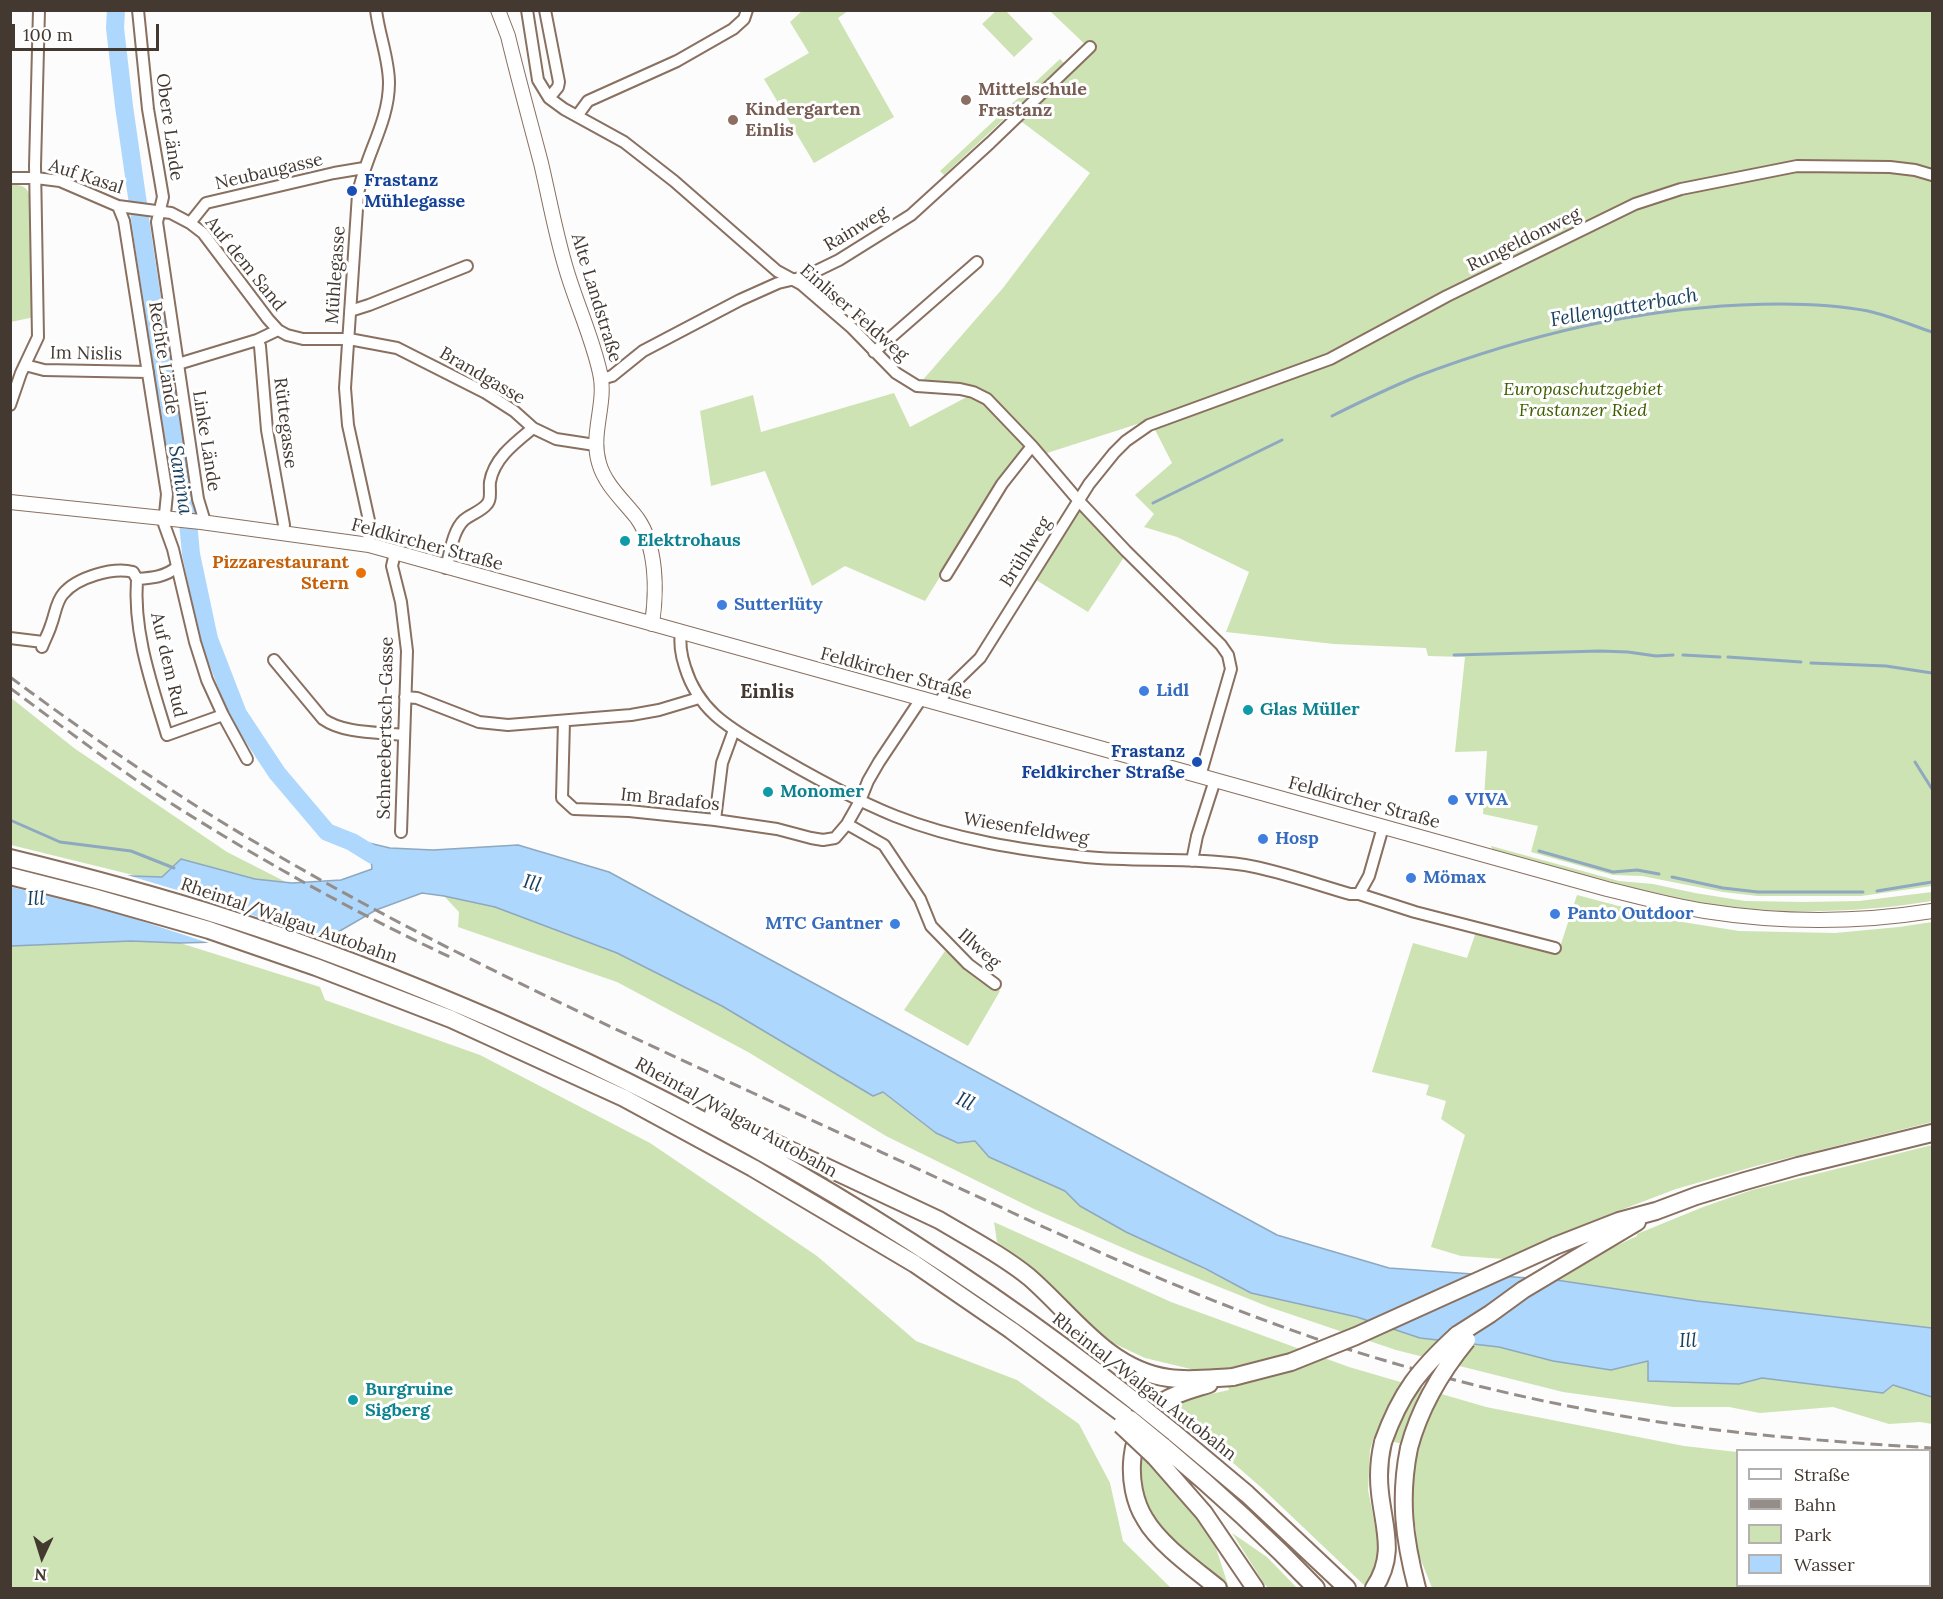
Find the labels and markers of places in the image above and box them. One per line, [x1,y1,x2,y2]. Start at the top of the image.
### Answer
place label: Mittelschule Frastanz [978,79,1087,122]
marker: Mittelschule Frastanz [959,93,973,107]
place label: Kindergarten Einlis [745,99,861,142]
marker: Kindergarten Einlis [726,113,740,127]
place label: Frastanz Mühlegasse [364,170,465,213]
marker: Frastanz Mühlegasse [345,184,359,198]
place label: Elektrohaus [637,530,741,552]
marker: Elektrohaus [618,534,632,548]
place label: Pizzarestaurant Stern [212,552,349,594]
marker: Pizzarestaurant Stern [354,566,368,580]
place label: Sutterlüty [734,594,823,616]
marker: Sutterlüty [715,598,729,612]
place label: Lidl [1156,680,1189,702]
marker: Lidl [1137,684,1151,698]
place label: Glas Müller [1260,699,1360,721]
marker: Glas Müller [1241,703,1255,717]
place label: Frastanz Feldkircher Straße [1021,741,1185,783]
marker: Frastanz Feldkircher Straße [1190,755,1204,769]
place label: Monomer [780,781,864,803]
marker: Monomer [761,785,775,799]
place label: VIVA [1465,789,1508,811]
marker: VIVA [1446,793,1460,807]
place label: Hosp [1275,828,1319,850]
marker: Hosp [1256,832,1270,846]
place label: Mömax [1423,867,1486,889]
marker: Mömax [1404,871,1418,885]
place label: Panto Outdoor [1567,903,1694,925]
marker: Panto Outdoor [1548,907,1562,921]
place label: MTC Gantner [765,913,883,935]
marker: MTC Gantner [888,917,902,931]
place label: Burgruine Sigberg [365,1379,453,1422]
marker: Burgruine Sigberg [346,1393,360,1407]

